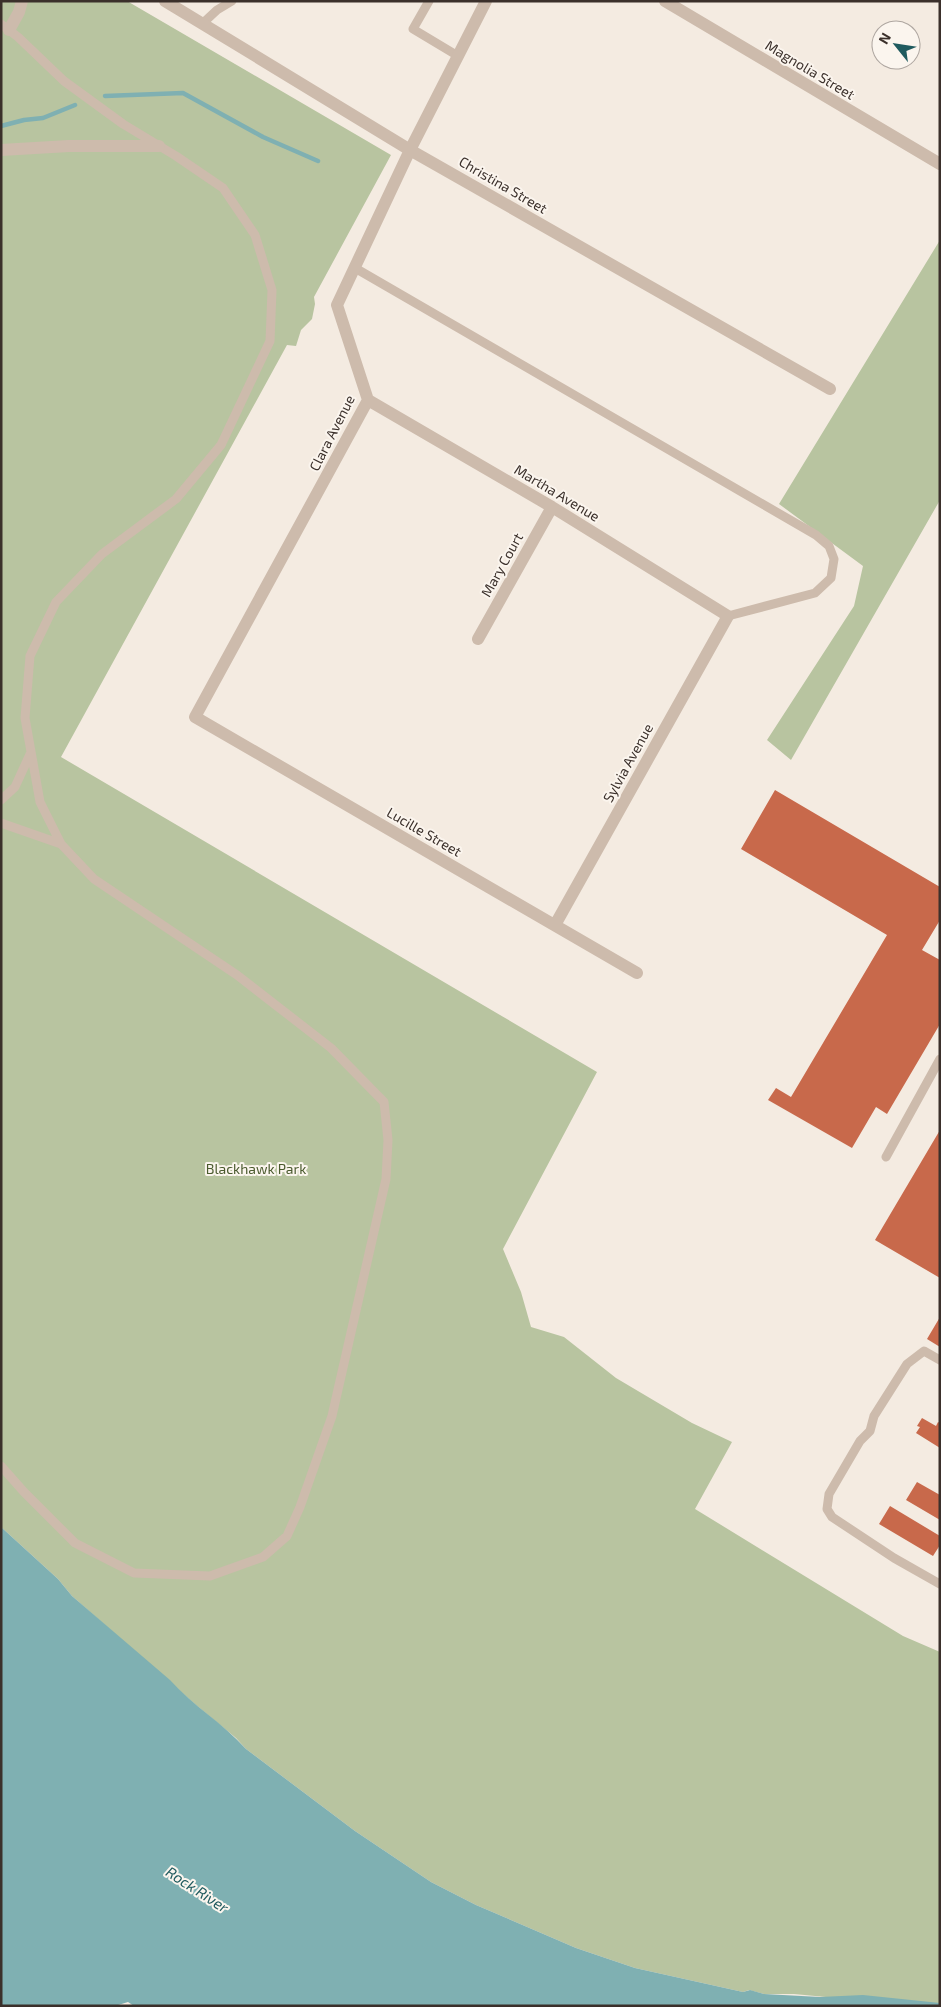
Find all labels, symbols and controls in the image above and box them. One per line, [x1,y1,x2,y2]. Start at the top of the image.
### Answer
north arrow [871,20,921,70]
text: N [874,30,894,47]
street label: Magnolia Street [762,36,858,103]
street label: Christina Street [456,152,550,217]
street label: Clara Avenue [305,392,358,474]
street label: Martha Avenue [512,460,603,525]
street label: Mary Court [477,530,526,600]
street label: Sylvia Avenue [599,720,656,805]
street label: Lucille Street [384,803,465,860]
park label: Blackhawk Park [206,1160,306,1177]
water label: Rock River [163,1862,233,1917]

